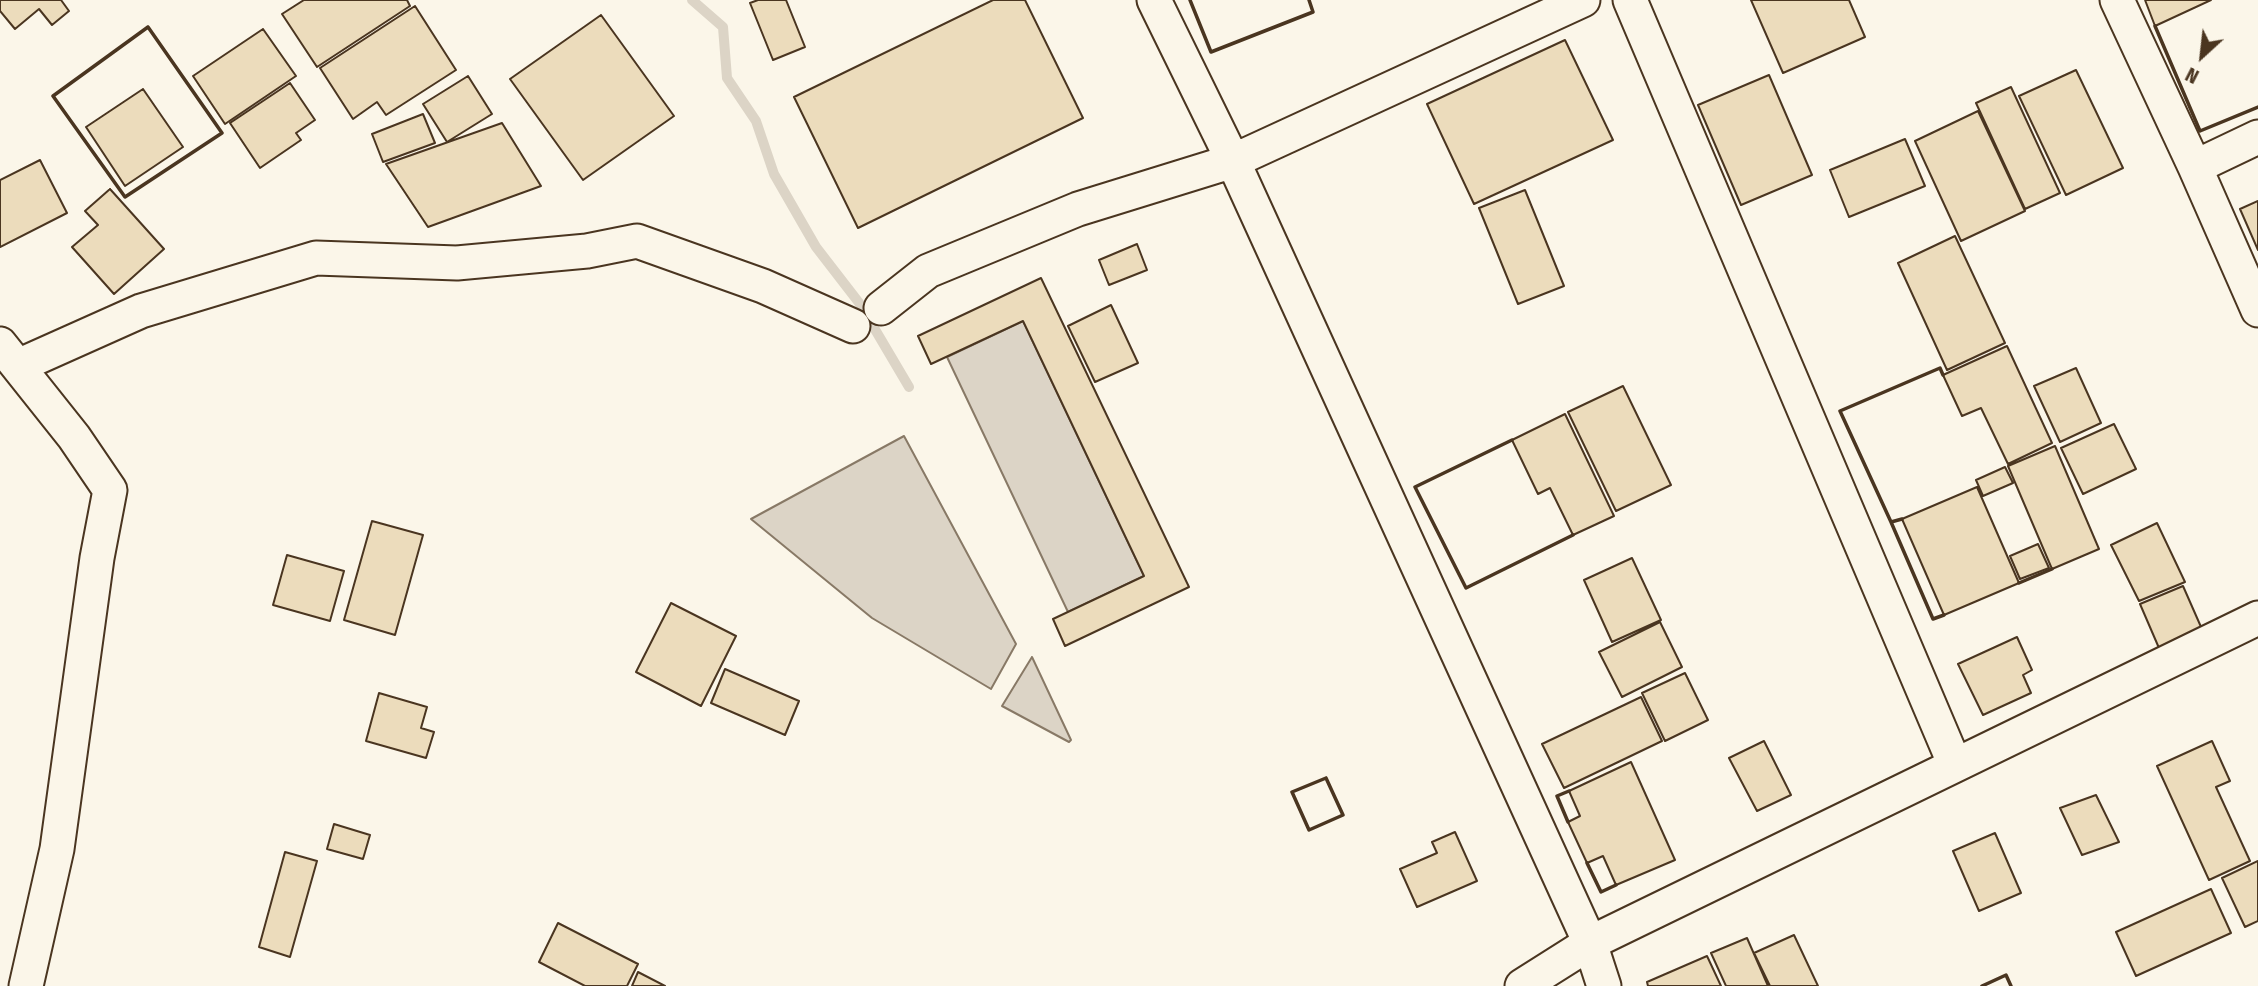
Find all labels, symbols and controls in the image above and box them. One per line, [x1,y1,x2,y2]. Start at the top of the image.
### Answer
north arrow [2167,21,2237,91]
text: N [2182,62,2203,88]

